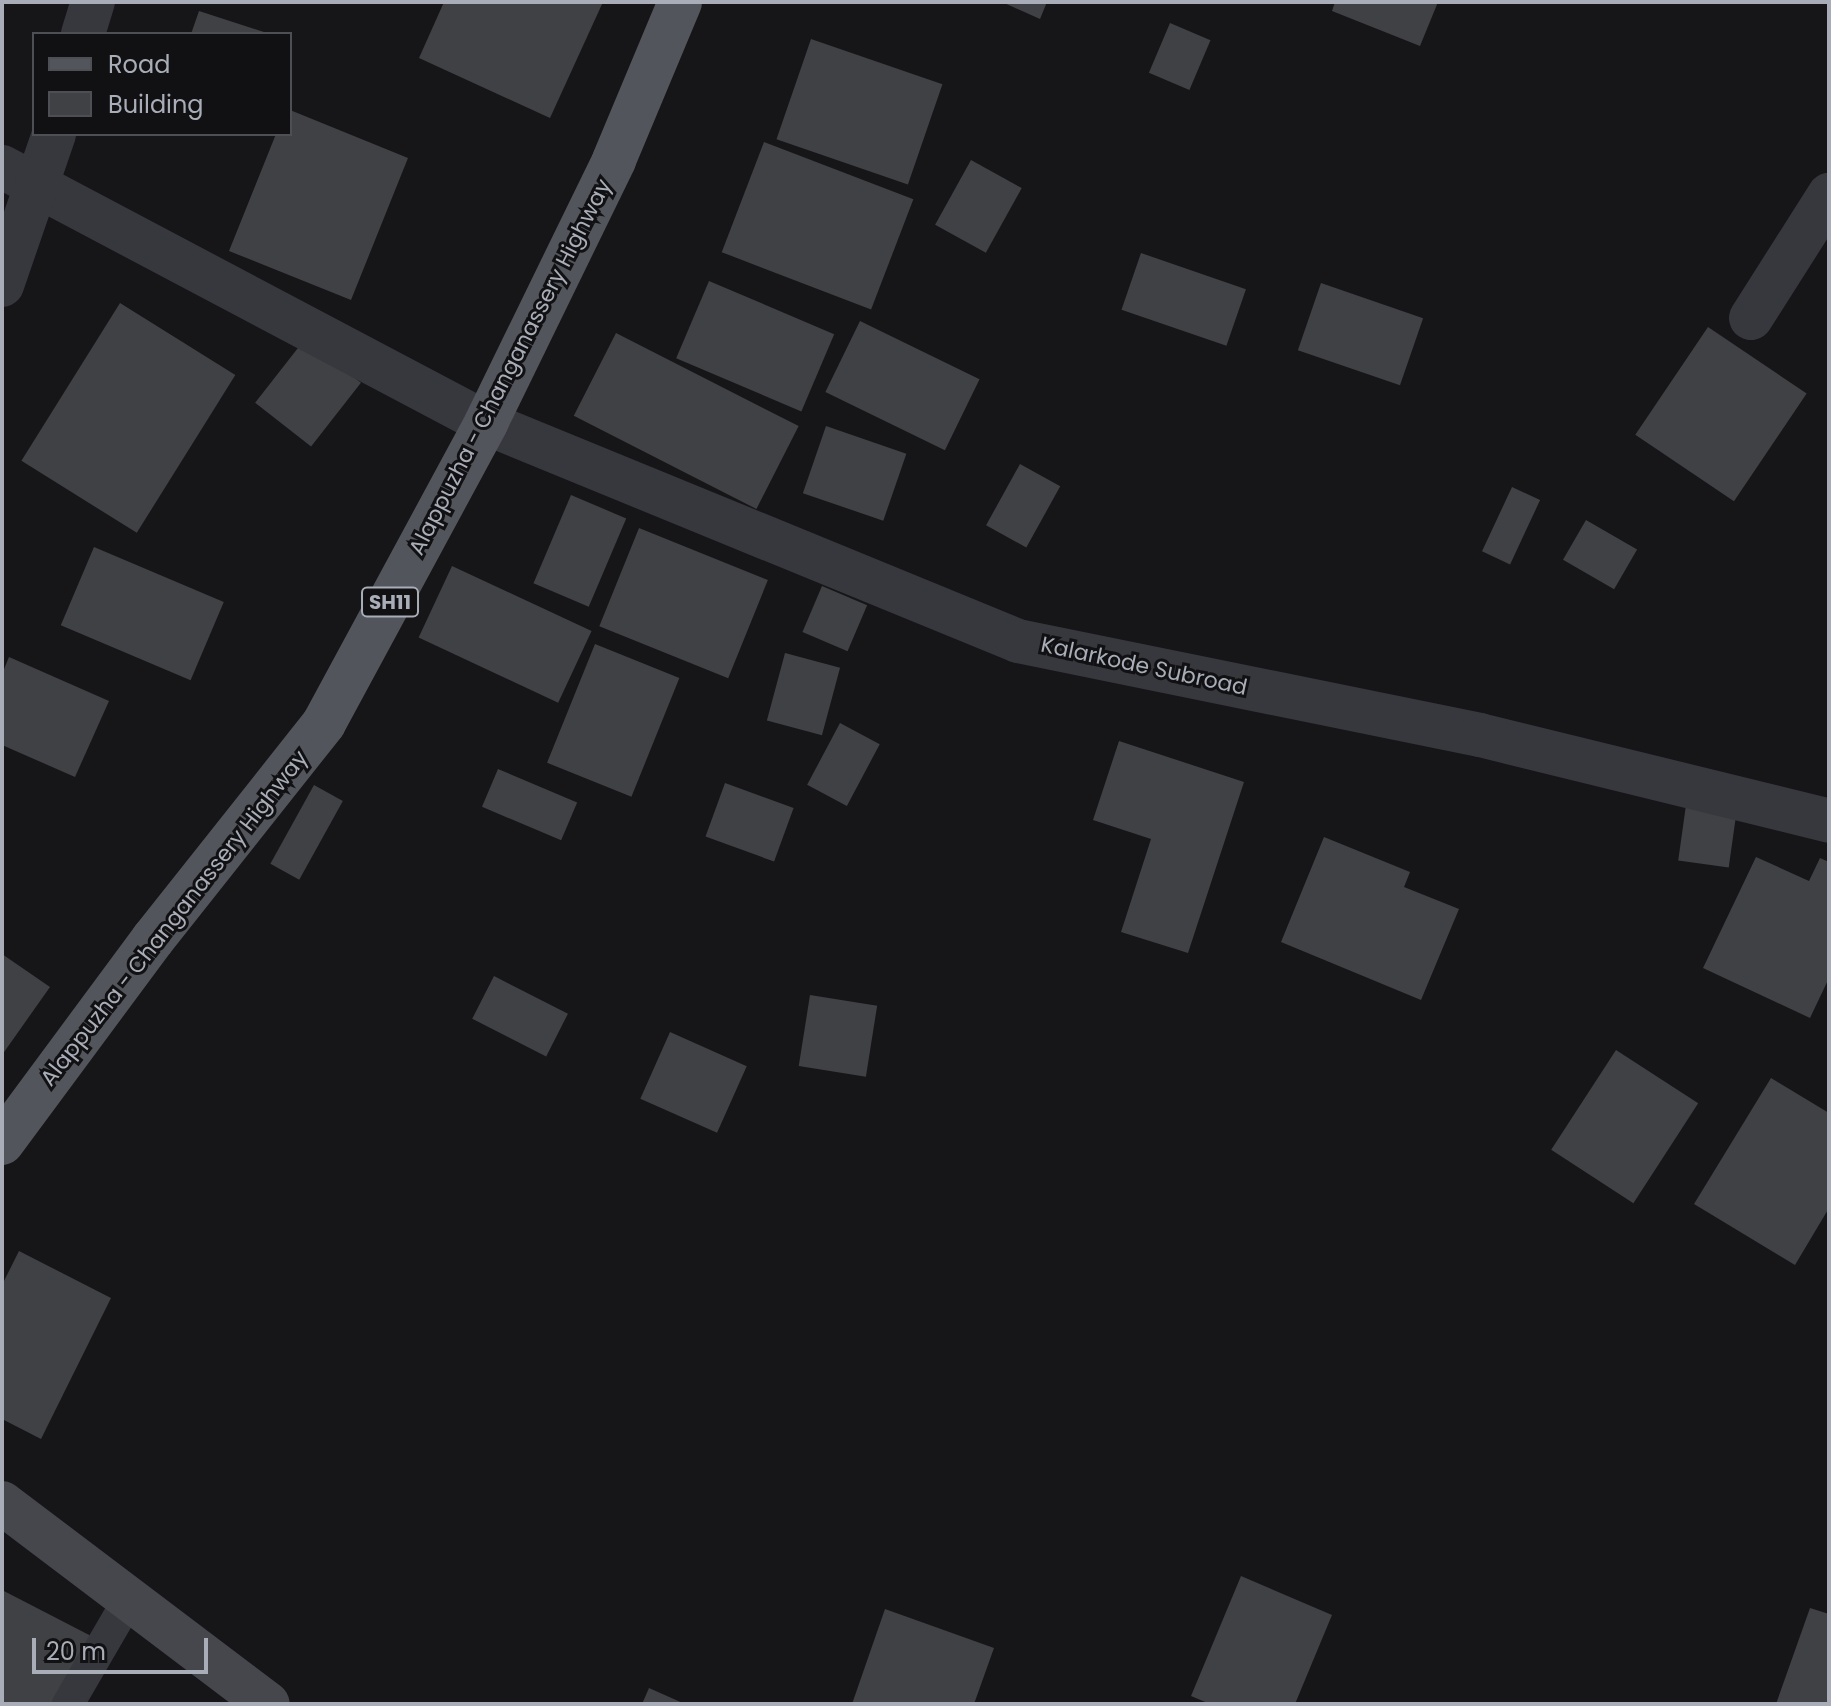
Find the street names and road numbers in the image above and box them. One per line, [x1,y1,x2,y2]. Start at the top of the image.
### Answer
street label: Alappuzha - Changanassery Highway [403,175,617,559]
road number: SH11 [360,586,420,618]
street label: Kalarkode Subroad [1038,631,1250,701]
street label: Alappuzha - Changanassery Highway [35,745,313,1091]

